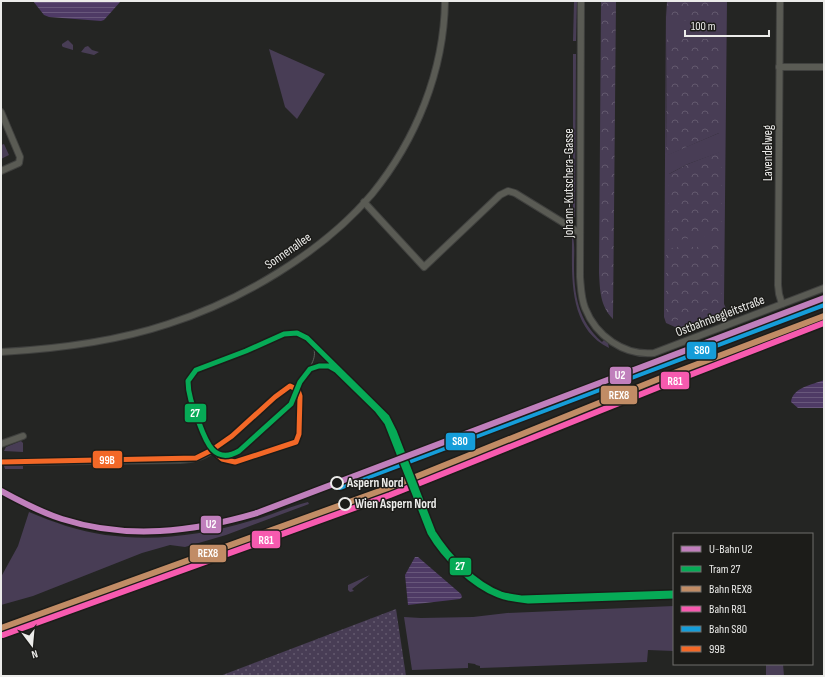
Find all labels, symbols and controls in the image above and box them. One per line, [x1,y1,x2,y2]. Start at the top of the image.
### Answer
scale bar [685,12,769,38]
text: 100 m [691,19,716,34]
street label: Lavendelweg [760,125,776,181]
street label: Johann-Kutschera-Gasse [561,128,577,239]
street label: Sonnenallee [262,229,314,273]
street label: Ostbahnbegleitstraße [673,292,767,340]
line badge: S80 [686,341,717,360]
text: S80 [694,344,710,357]
line badge: U2 [609,366,632,385]
text: U2 [615,369,625,382]
line badge: R81 [660,371,690,390]
text: R81 [668,375,683,388]
line badge: REX8 [600,385,638,405]
text: REX8 [609,389,629,402]
line badge: 27 [184,403,207,423]
text: 27 [190,407,200,420]
line badge: S80 [445,432,476,451]
text: S80 [452,435,468,448]
line badge: 99B [92,450,123,469]
text: 99B [99,454,115,467]
place label: Aspern Nord [346,475,404,491]
marker: Aspern Nord [330,476,344,490]
place label: Wien Aspern Nord [355,496,437,512]
marker: Wien Aspern Nord [338,497,352,511]
line badge: U2 [200,515,222,534]
text: U2 [206,518,216,531]
line badge: R81 [251,530,281,549]
legend [673,533,813,665]
text: R81 [259,534,274,547]
text: U-Bahn U2 [709,542,752,557]
line badge: REX8 [189,544,227,563]
text: REX8 [198,547,218,560]
line badge: 27 [449,557,472,576]
text: 27 [455,560,465,573]
text: Tram 27 [709,562,740,577]
text: Bahn REX8 [709,582,752,597]
text: Bahn R81 [709,602,747,617]
text: Bahn S80 [709,622,747,637]
north arrow [12,625,52,665]
text: 99B [709,642,725,657]
text: N [30,647,39,661]

